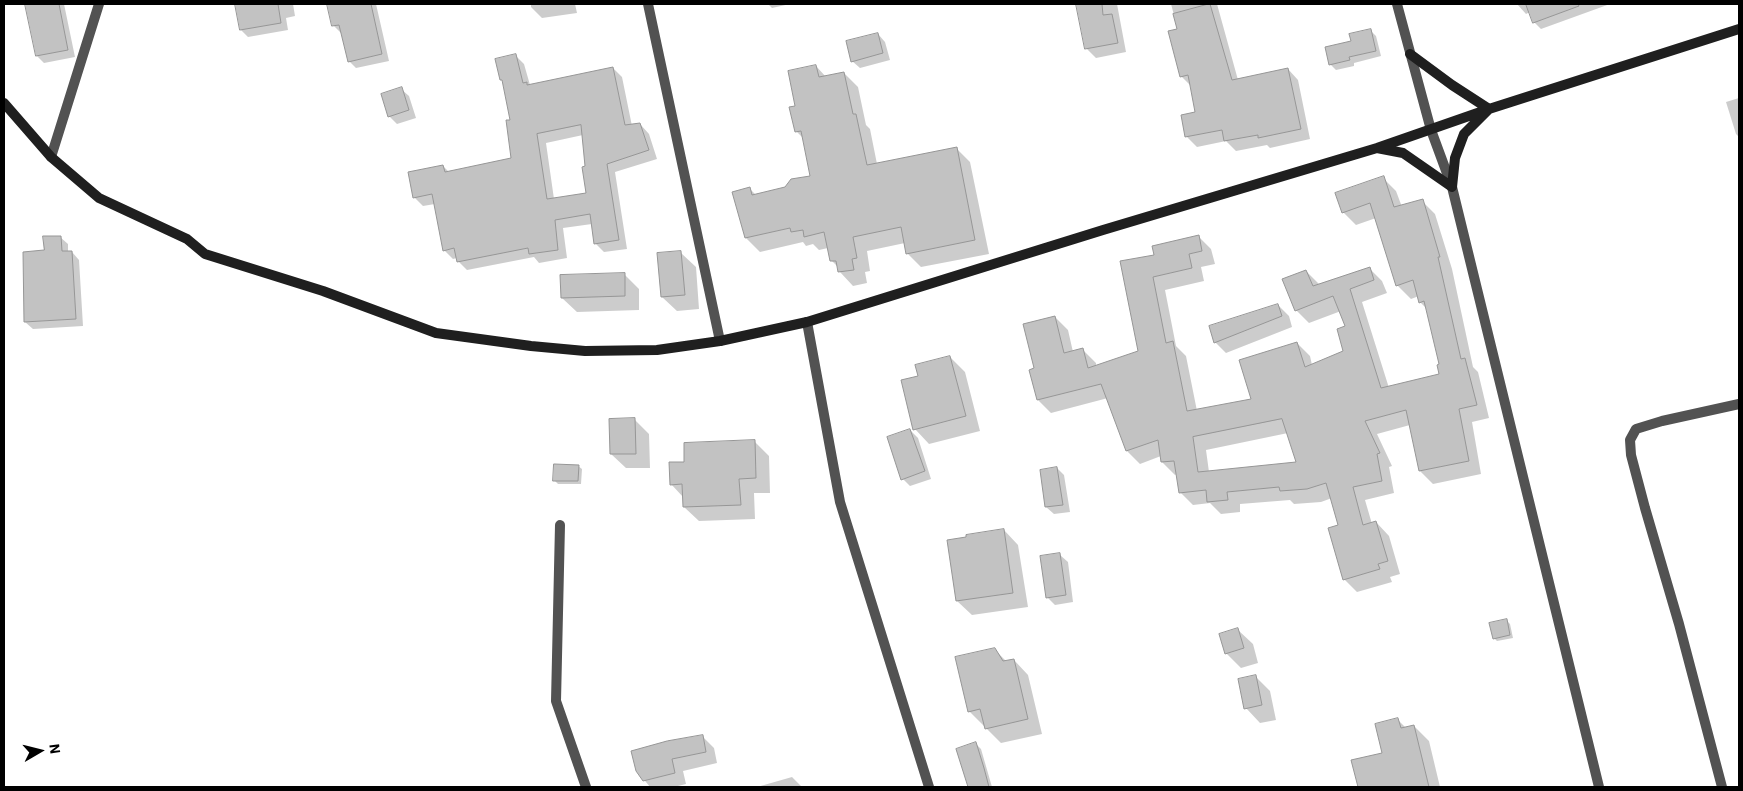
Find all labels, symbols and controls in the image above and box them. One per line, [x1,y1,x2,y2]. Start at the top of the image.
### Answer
north arrow [15,726,65,776]
text: N [45,743,64,755]

